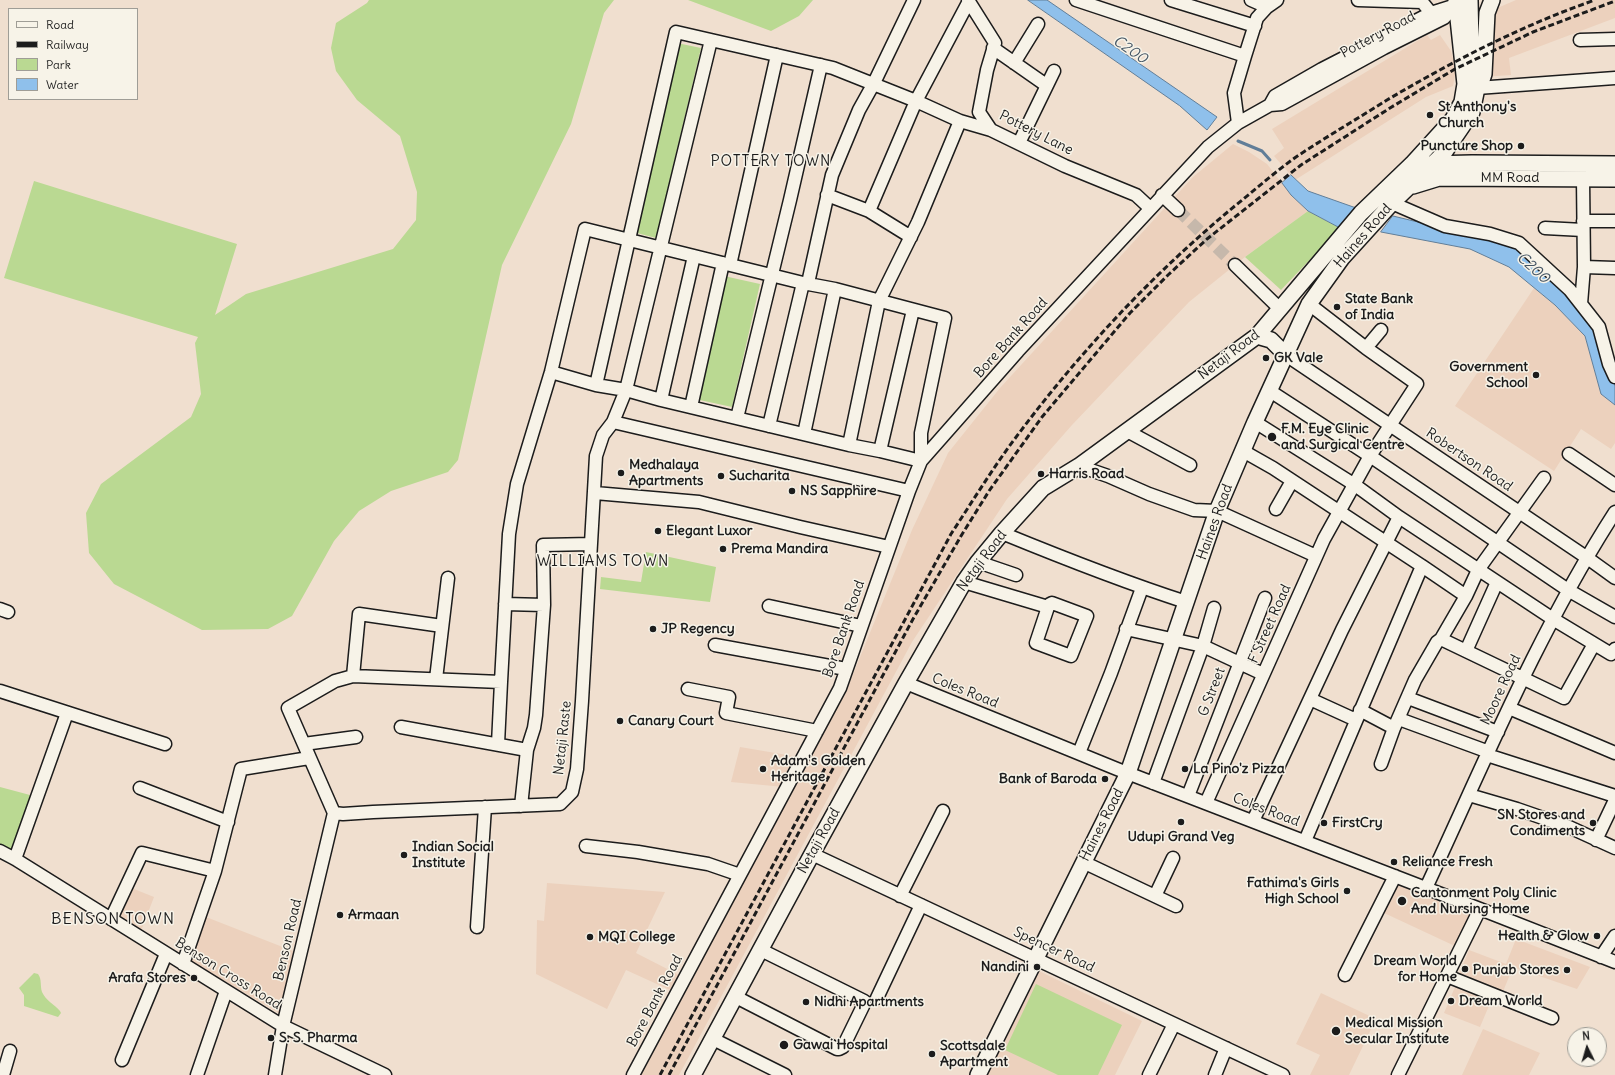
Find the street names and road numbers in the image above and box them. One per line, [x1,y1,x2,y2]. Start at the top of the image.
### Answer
street label: Pottery Road [1338,8,1418,62]
street label: Pottery Lane [996,107,1076,159]
street label: MM Road [1481,170,1539,186]
street label: Haines Road [1331,201,1395,271]
street label: Bore Bank Road [971,295,1051,381]
street label: Netaji Road [1195,327,1263,383]
street label: Robertson Road [1422,425,1516,495]
street label: Haines Road [1194,482,1236,562]
street label: Netaji Road [954,527,1010,595]
street label: Bore Bank Road [819,578,869,680]
street label: F Street Road [1245,582,1295,666]
street label: Moore Road [1477,652,1525,728]
street label: G Street [1195,665,1229,719]
street label: Coles Road [929,670,1001,712]
street label: Netaji Raste [551,700,575,776]
street label: Haines Road [1076,786,1128,864]
street label: Coles Road [1230,790,1302,830]
street label: Netaji Road [794,805,844,877]
street label: Benson Road [270,898,306,982]
street label: Spencer Road [1011,924,1097,976]
street label: Benson Cross Road [172,935,284,1013]
street label: Bore Bank Road [624,952,686,1050]

